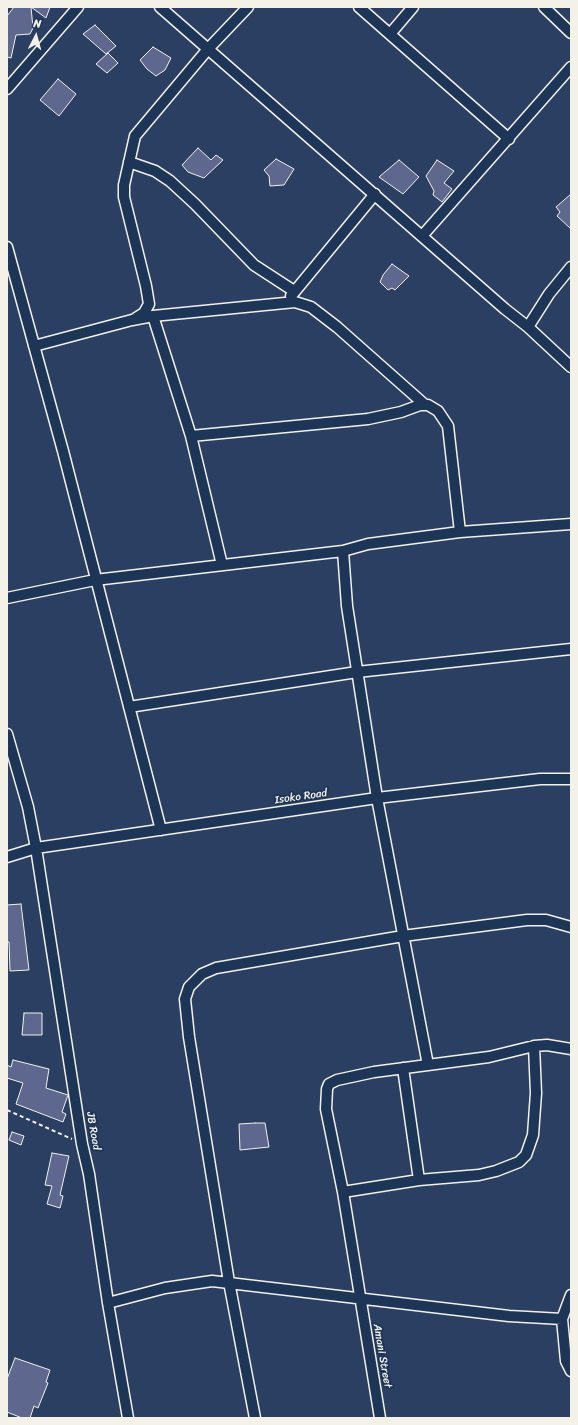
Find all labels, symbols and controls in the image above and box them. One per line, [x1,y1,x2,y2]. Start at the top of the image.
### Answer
text: N [33,14,42,33]
north arrow [16,16,56,56]
street label: Isoko Road [274,787,328,807]
street label: JB Road [83,1111,103,1151]
street label: Amani Street [370,1323,394,1389]

